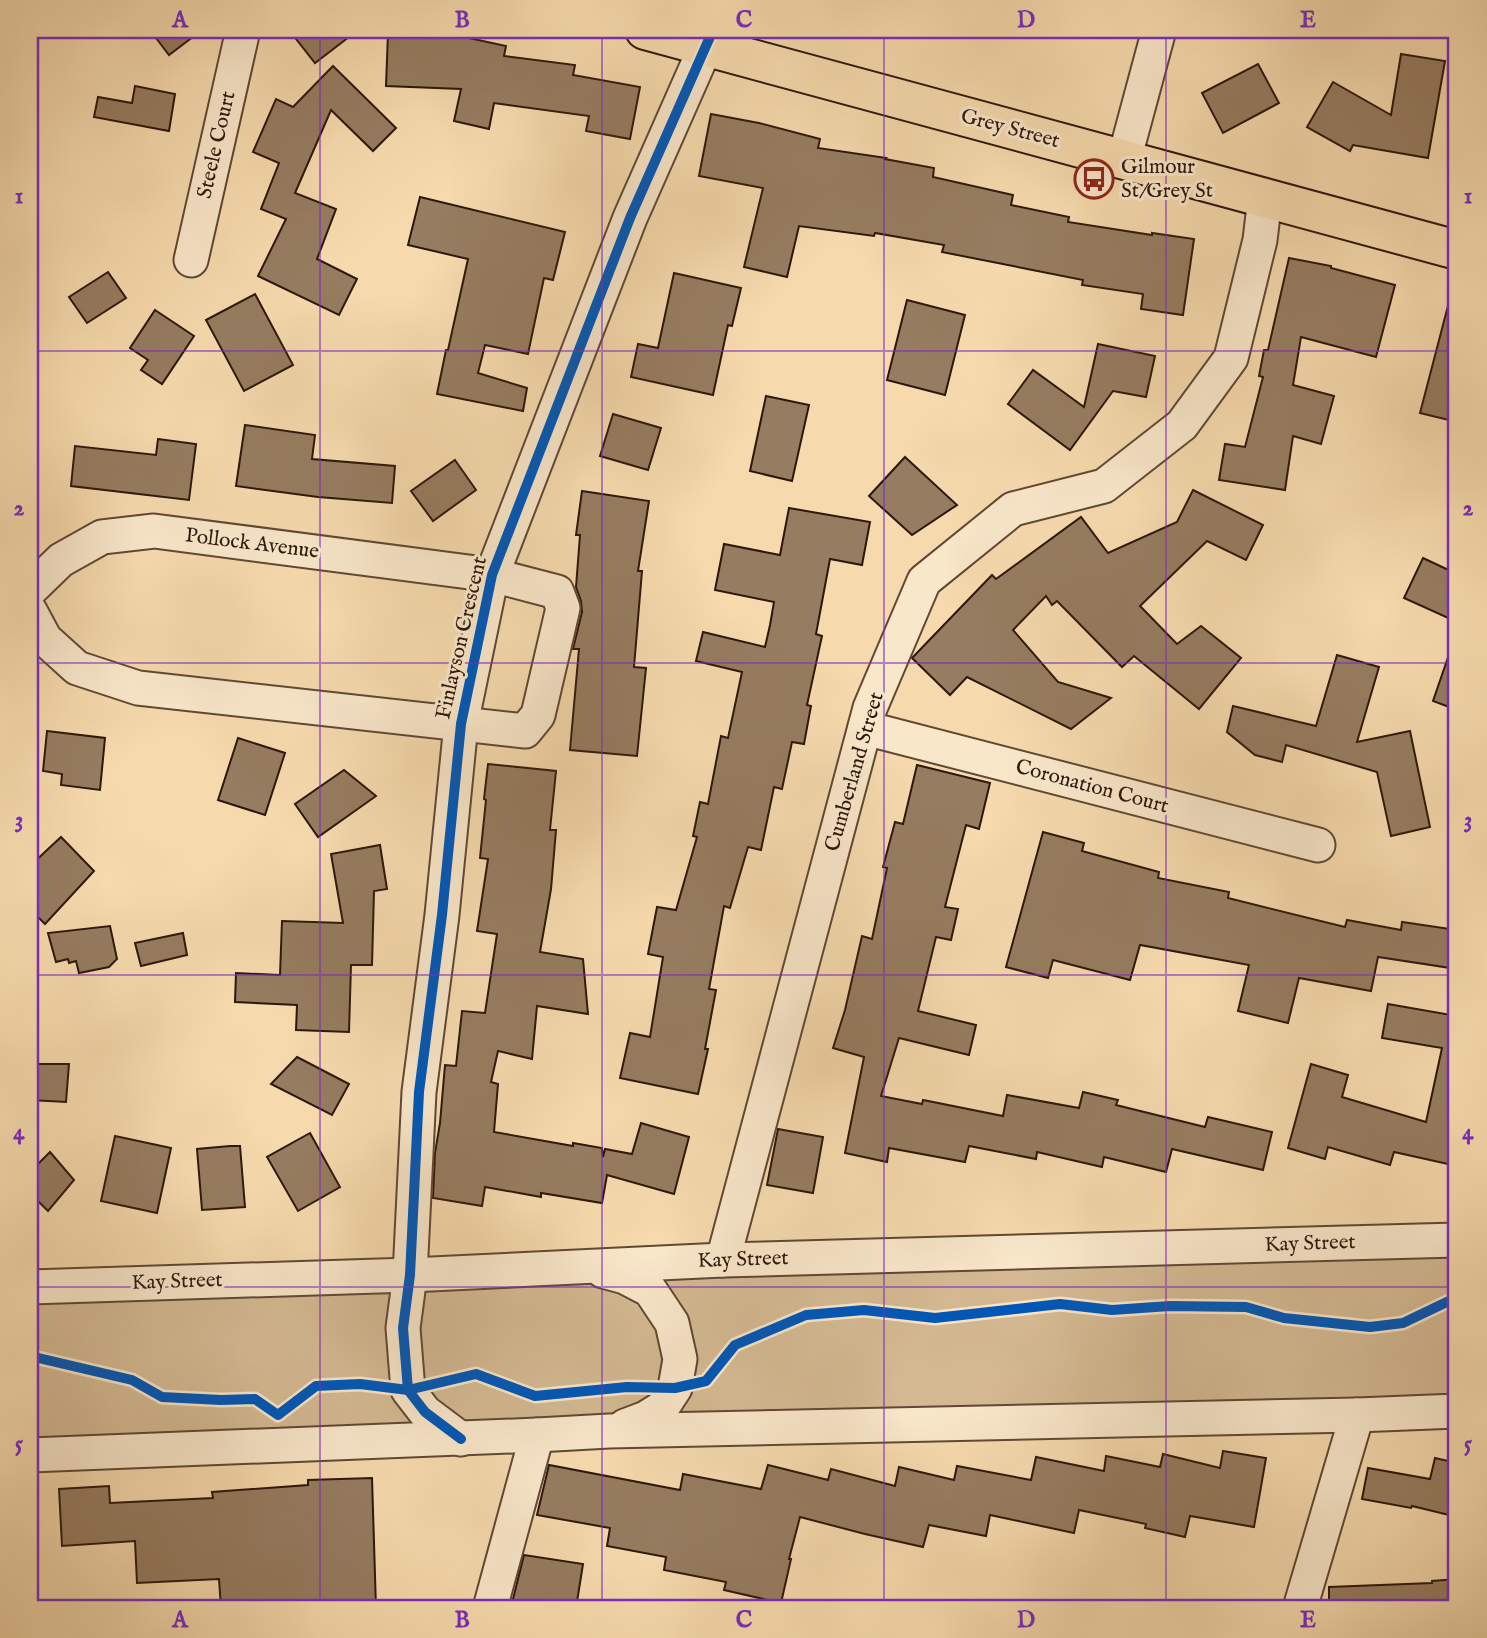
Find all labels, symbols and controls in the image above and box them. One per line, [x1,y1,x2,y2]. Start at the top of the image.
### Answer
text: A [171,6,189,35]
text: B [454,6,470,35]
text: C [736,6,753,35]
text: D [1017,6,1035,35]
text: E [1300,6,1316,35]
street label: Steele Court [192,89,242,201]
street label: Grey Street [958,103,1062,155]
place label: Gilmour St/Grey St [1121,154,1213,205]
bus stop icon: Gilmour St/Grey St [1073,158,1115,200]
text: 1 [15,182,23,211]
text: 1 [1464,182,1472,211]
text: 2 [14,494,25,523]
text: 2 [1463,494,1474,523]
street label: Pollock Avenue [184,522,321,566]
street label: Finlayson Crescent [430,554,494,722]
street label: Cumberland Street [819,689,891,855]
street label: Coronation Court [1013,754,1171,820]
text: 3 [15,806,23,835]
text: 3 [1464,806,1472,835]
text: 4 [13,1118,25,1147]
text: 4 [1462,1118,1474,1147]
street label: Kay Street [1264,1229,1356,1259]
street label: Kay Street [697,1245,789,1275]
street label: Kay Street [131,1267,223,1297]
text: 5 [15,1430,24,1459]
text: 5 [1464,1430,1473,1459]
text: A [171,1606,189,1635]
text: B [454,1606,470,1635]
text: C [736,1606,753,1635]
text: D [1017,1606,1035,1635]
text: E [1300,1606,1316,1635]

